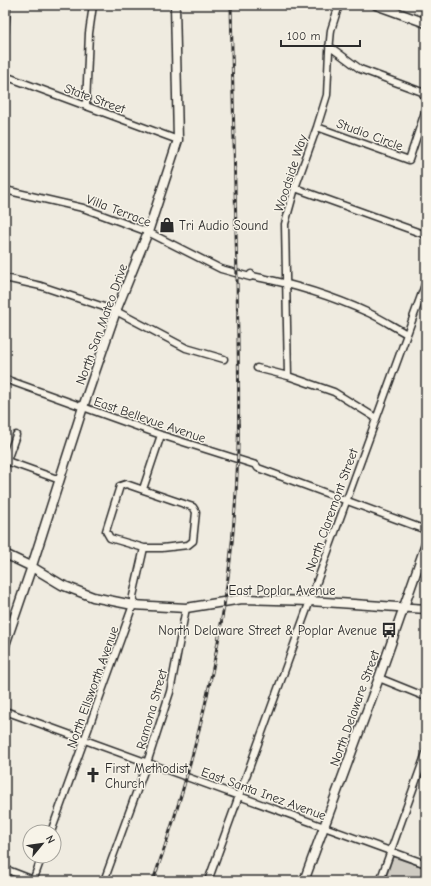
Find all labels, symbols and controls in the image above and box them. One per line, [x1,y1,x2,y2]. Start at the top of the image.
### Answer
scale bar [281,22,360,48]
text: 100 m [287,29,320,43]
street label: State Street [62,80,129,117]
street label: Studio Circle [334,115,406,154]
street label: Woodside Way [271,132,310,214]
street label: Villa Terrace [84,191,154,230]
shop icon: Tri Audio Sound [158,216,176,234]
place label: Tri Audio Sound [179,218,268,233]
street label: North San Mateo Drive [73,261,131,387]
street label: East Bellevue Avenue [92,393,208,446]
street label: North Claremont Street [302,445,361,574]
street label: East Poplar Avenue [228,583,336,598]
bus stop icon: North Delaware Street & Poplar Avenue [380,621,398,639]
place label: North Delaware Street & Poplar Avenue [158,623,377,638]
street label: North Ellsworth Avenue [63,624,122,750]
street label: North Delaware Street [326,647,383,768]
street label: Ramona Street [133,666,170,751]
place label: First Methodist Church [105,761,189,791]
street label: East Santa Inez Avenue [199,764,329,823]
church icon: First Methodist Church [84,766,102,784]
north arrow [22,824,62,864]
text: N [43,833,58,846]

